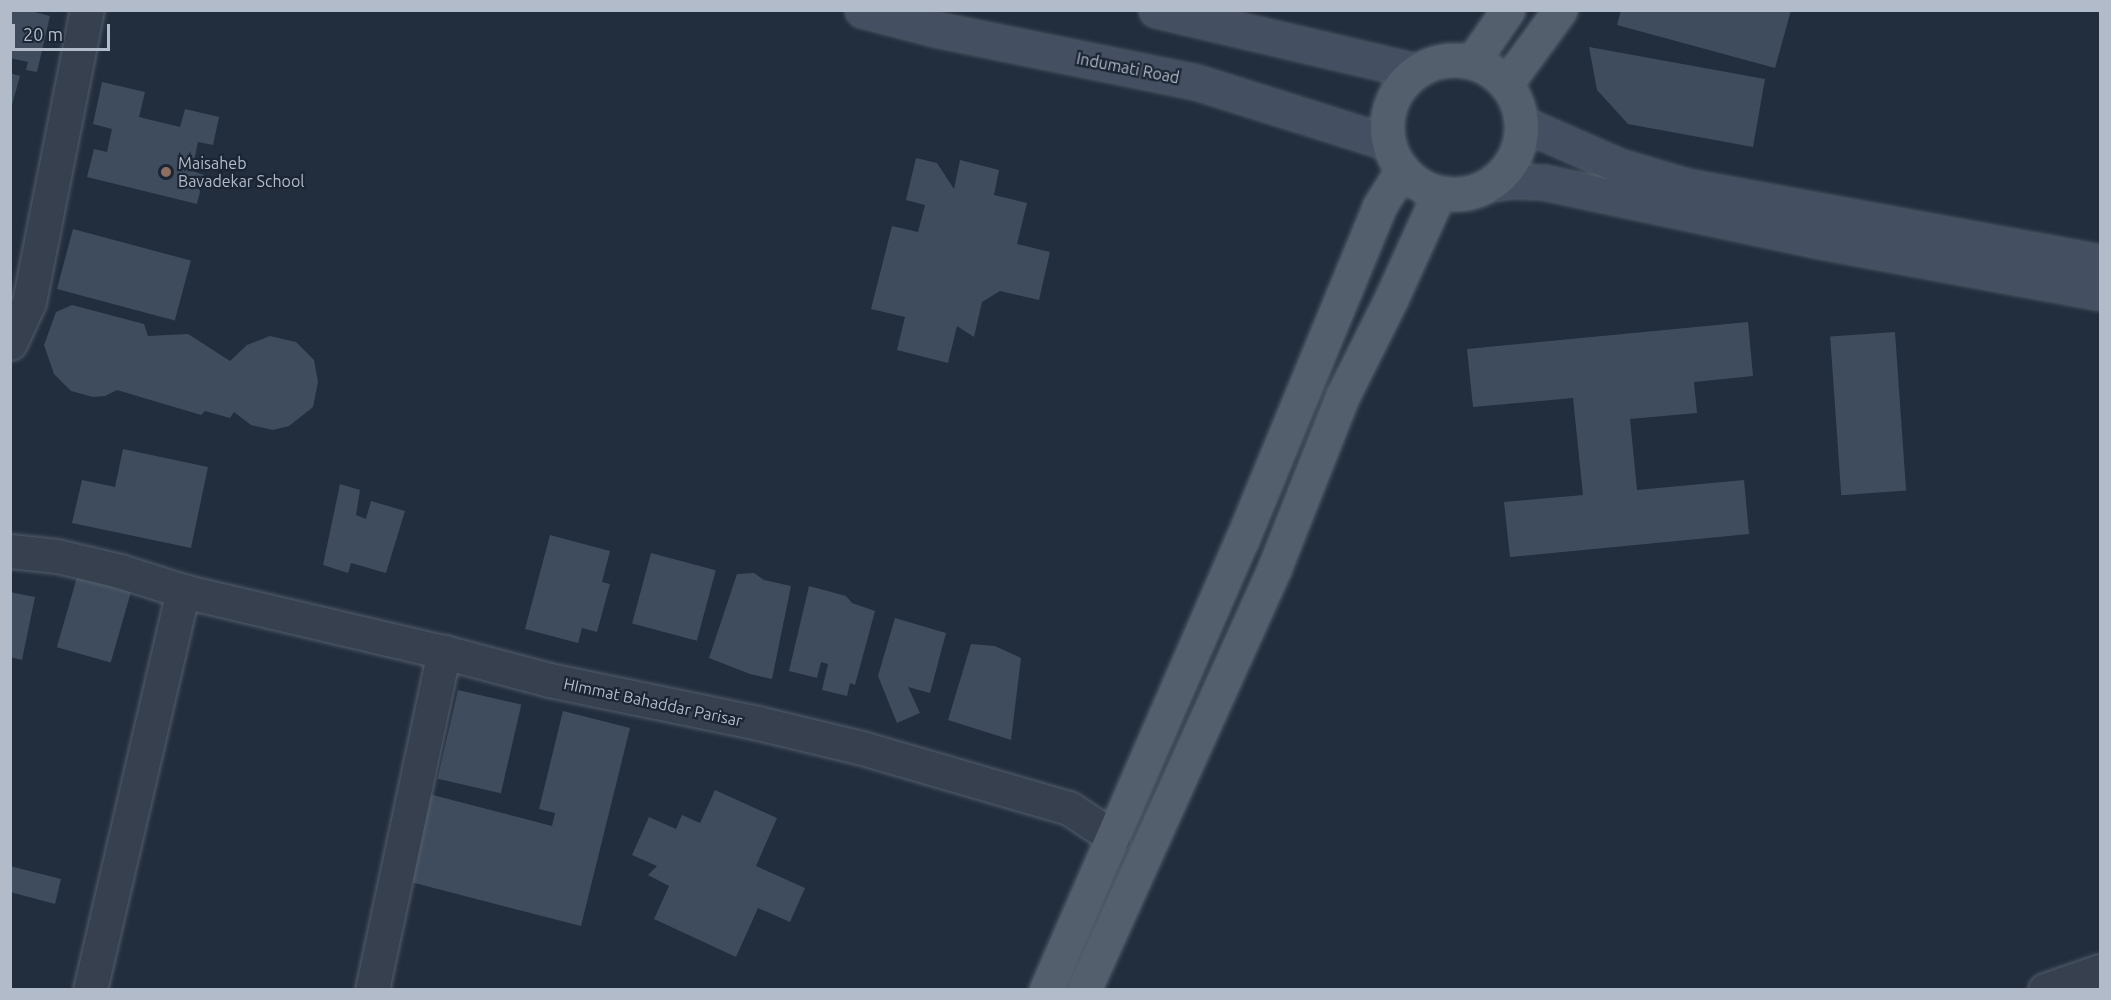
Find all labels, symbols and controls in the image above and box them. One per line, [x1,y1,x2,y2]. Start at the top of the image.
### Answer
scale bar [15,12,112,50]
text: 20 m [23,24,63,44]
street label: Indumati Road [1075,49,1181,87]
place label: Maisaheb Bavadekar School [178,153,304,191]
marker: Maisaheb Bavadekar School [159,165,173,179]
street label: HImmat Bahaddar Parisar [562,674,744,730]

